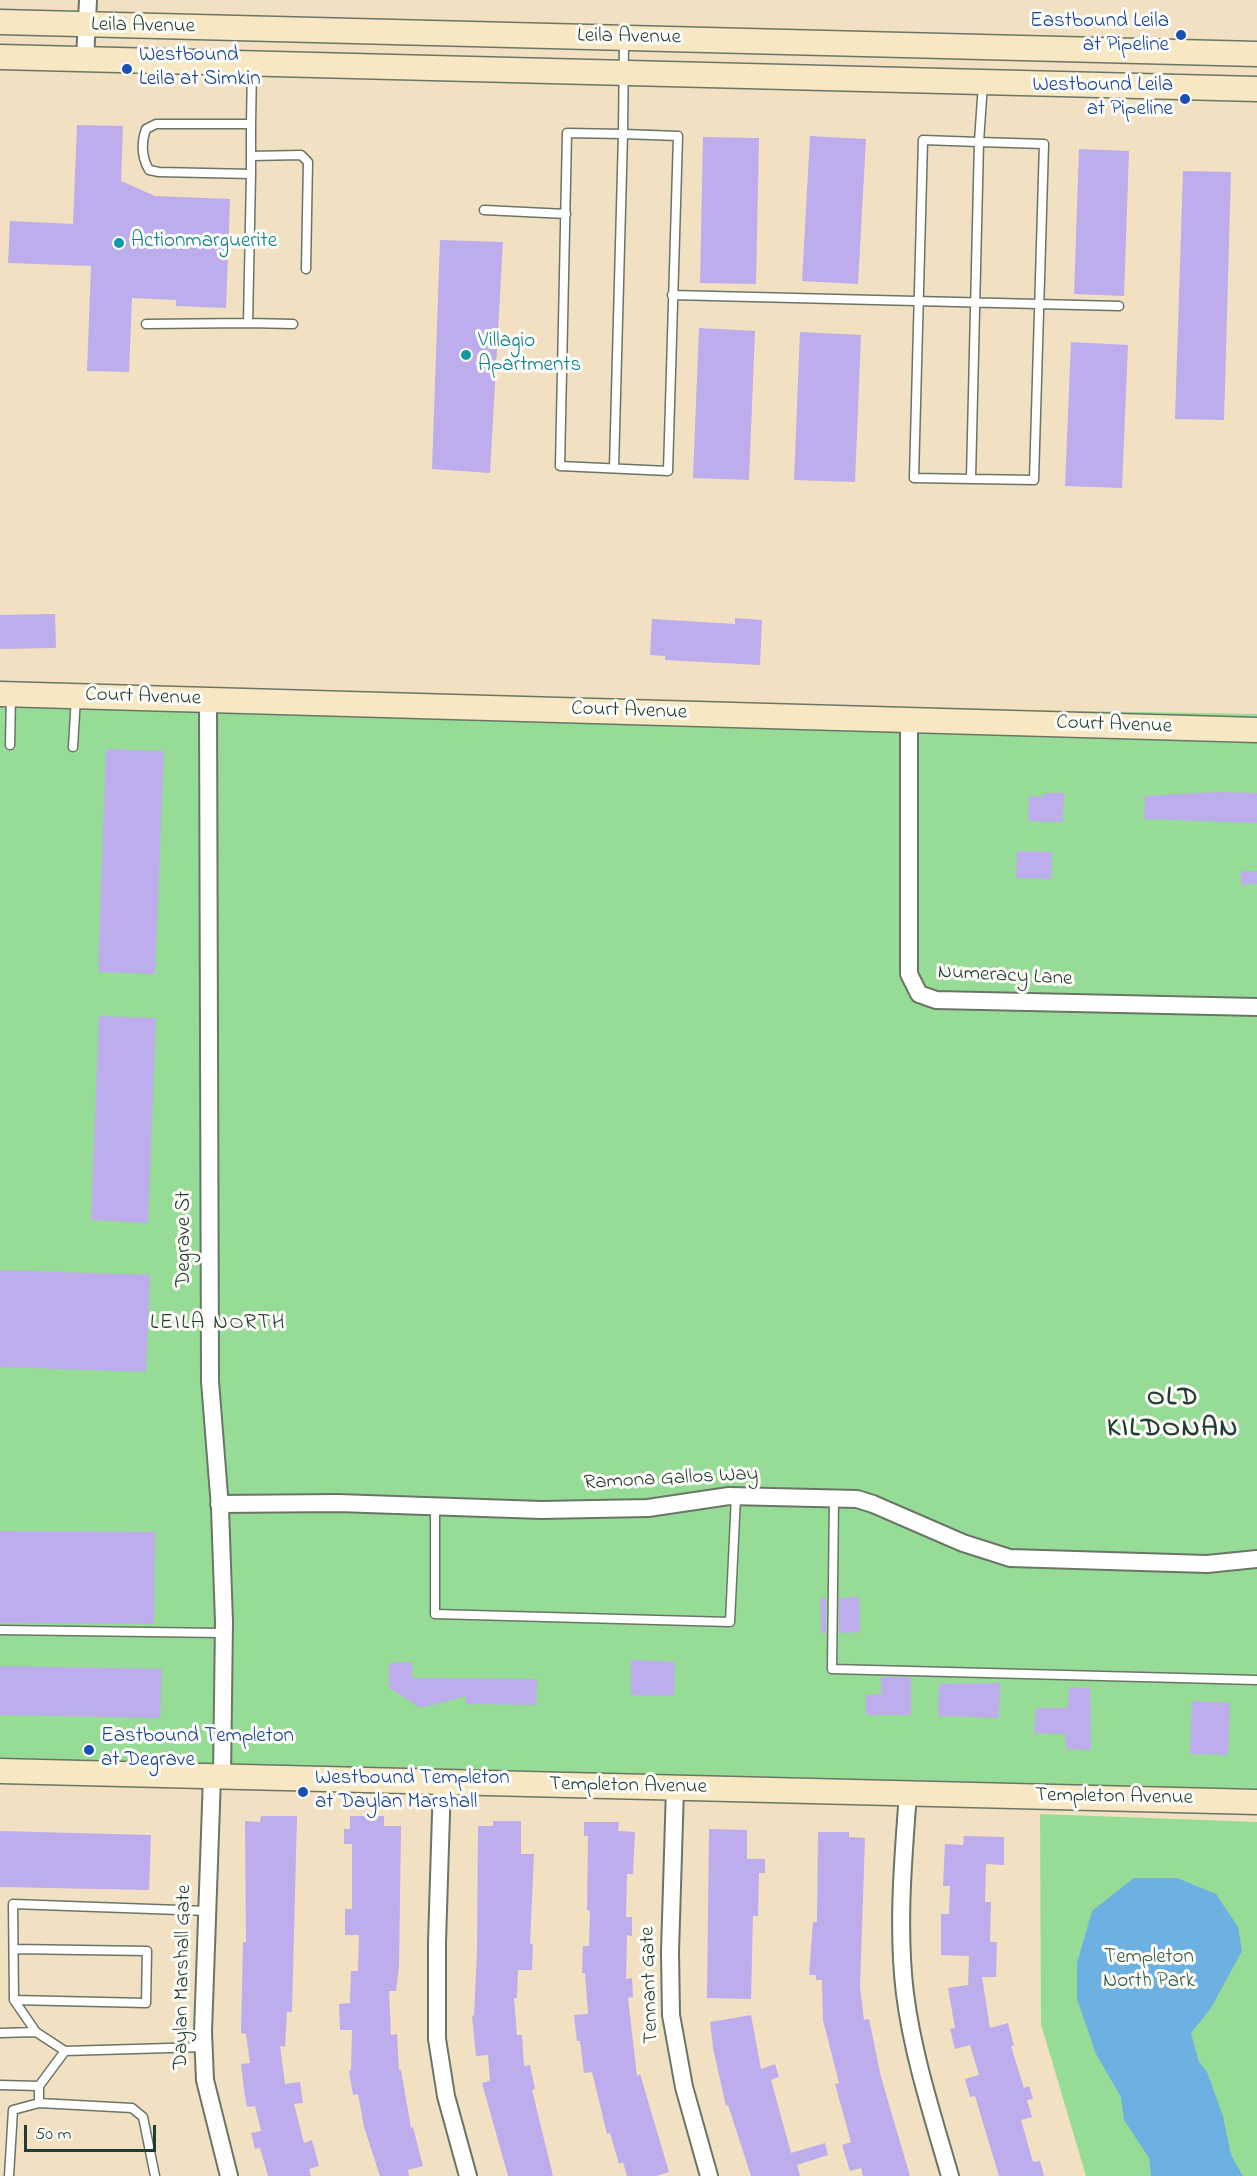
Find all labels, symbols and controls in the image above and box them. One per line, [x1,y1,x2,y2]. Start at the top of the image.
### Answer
place label: Eastbound Leila at Pipeline [1030,10,1169,60]
street label: Leila Avenue [91,13,195,41]
street label: Leila Avenue [577,24,681,52]
marker: Eastbound Leila at Pipeline [1174,28,1188,42]
place label: Westbound Leila at Simkin [139,44,261,94]
marker: Westbound Leila at Simkin [120,62,134,76]
place label: Westbound Leila at Pipeline [1032,74,1173,124]
marker: Westbound Leila at Pipeline [1178,92,1192,106]
place label: Actionmarguerite [131,230,277,256]
marker: Actionmarguerite [112,236,126,250]
place label: Villagio Apartments [478,330,581,380]
marker: Villagio Apartments [459,348,473,362]
street label: Court Avenue [85,683,201,713]
street label: Court Avenue [571,697,687,727]
street label: Court Avenue [1056,711,1172,741]
street label: Numeracy Lane [937,961,1073,993]
street label: Degrave St [173,1191,199,1287]
district label: LEILA NORTH [150,1311,286,1337]
district label: OLD KILDONAN [1107,1384,1239,1447]
street label: Ramona Gallos Way [583,1463,759,1497]
place label: Eastbound Templeton at Degrave [101,1725,294,1775]
marker: Eastbound Templeton at Degrave [82,1743,96,1757]
place label: Westbound Templeton at Daylan Marshall [315,1767,510,1817]
street label: Templeton Avenue [549,1773,707,1801]
street label: Templeton Avenue [1035,1784,1193,1812]
marker: Westbound Templeton at Daylan Marshall [296,1785,310,1799]
street label: Daylan Marshall Gate [170,1884,198,2070]
street label: Tennant Gate [636,1926,666,2044]
park label: Templeton North Park [1103,1946,1195,1996]
scale bar [27,2113,159,2151]
text: 50 m [35,2122,72,2148]

